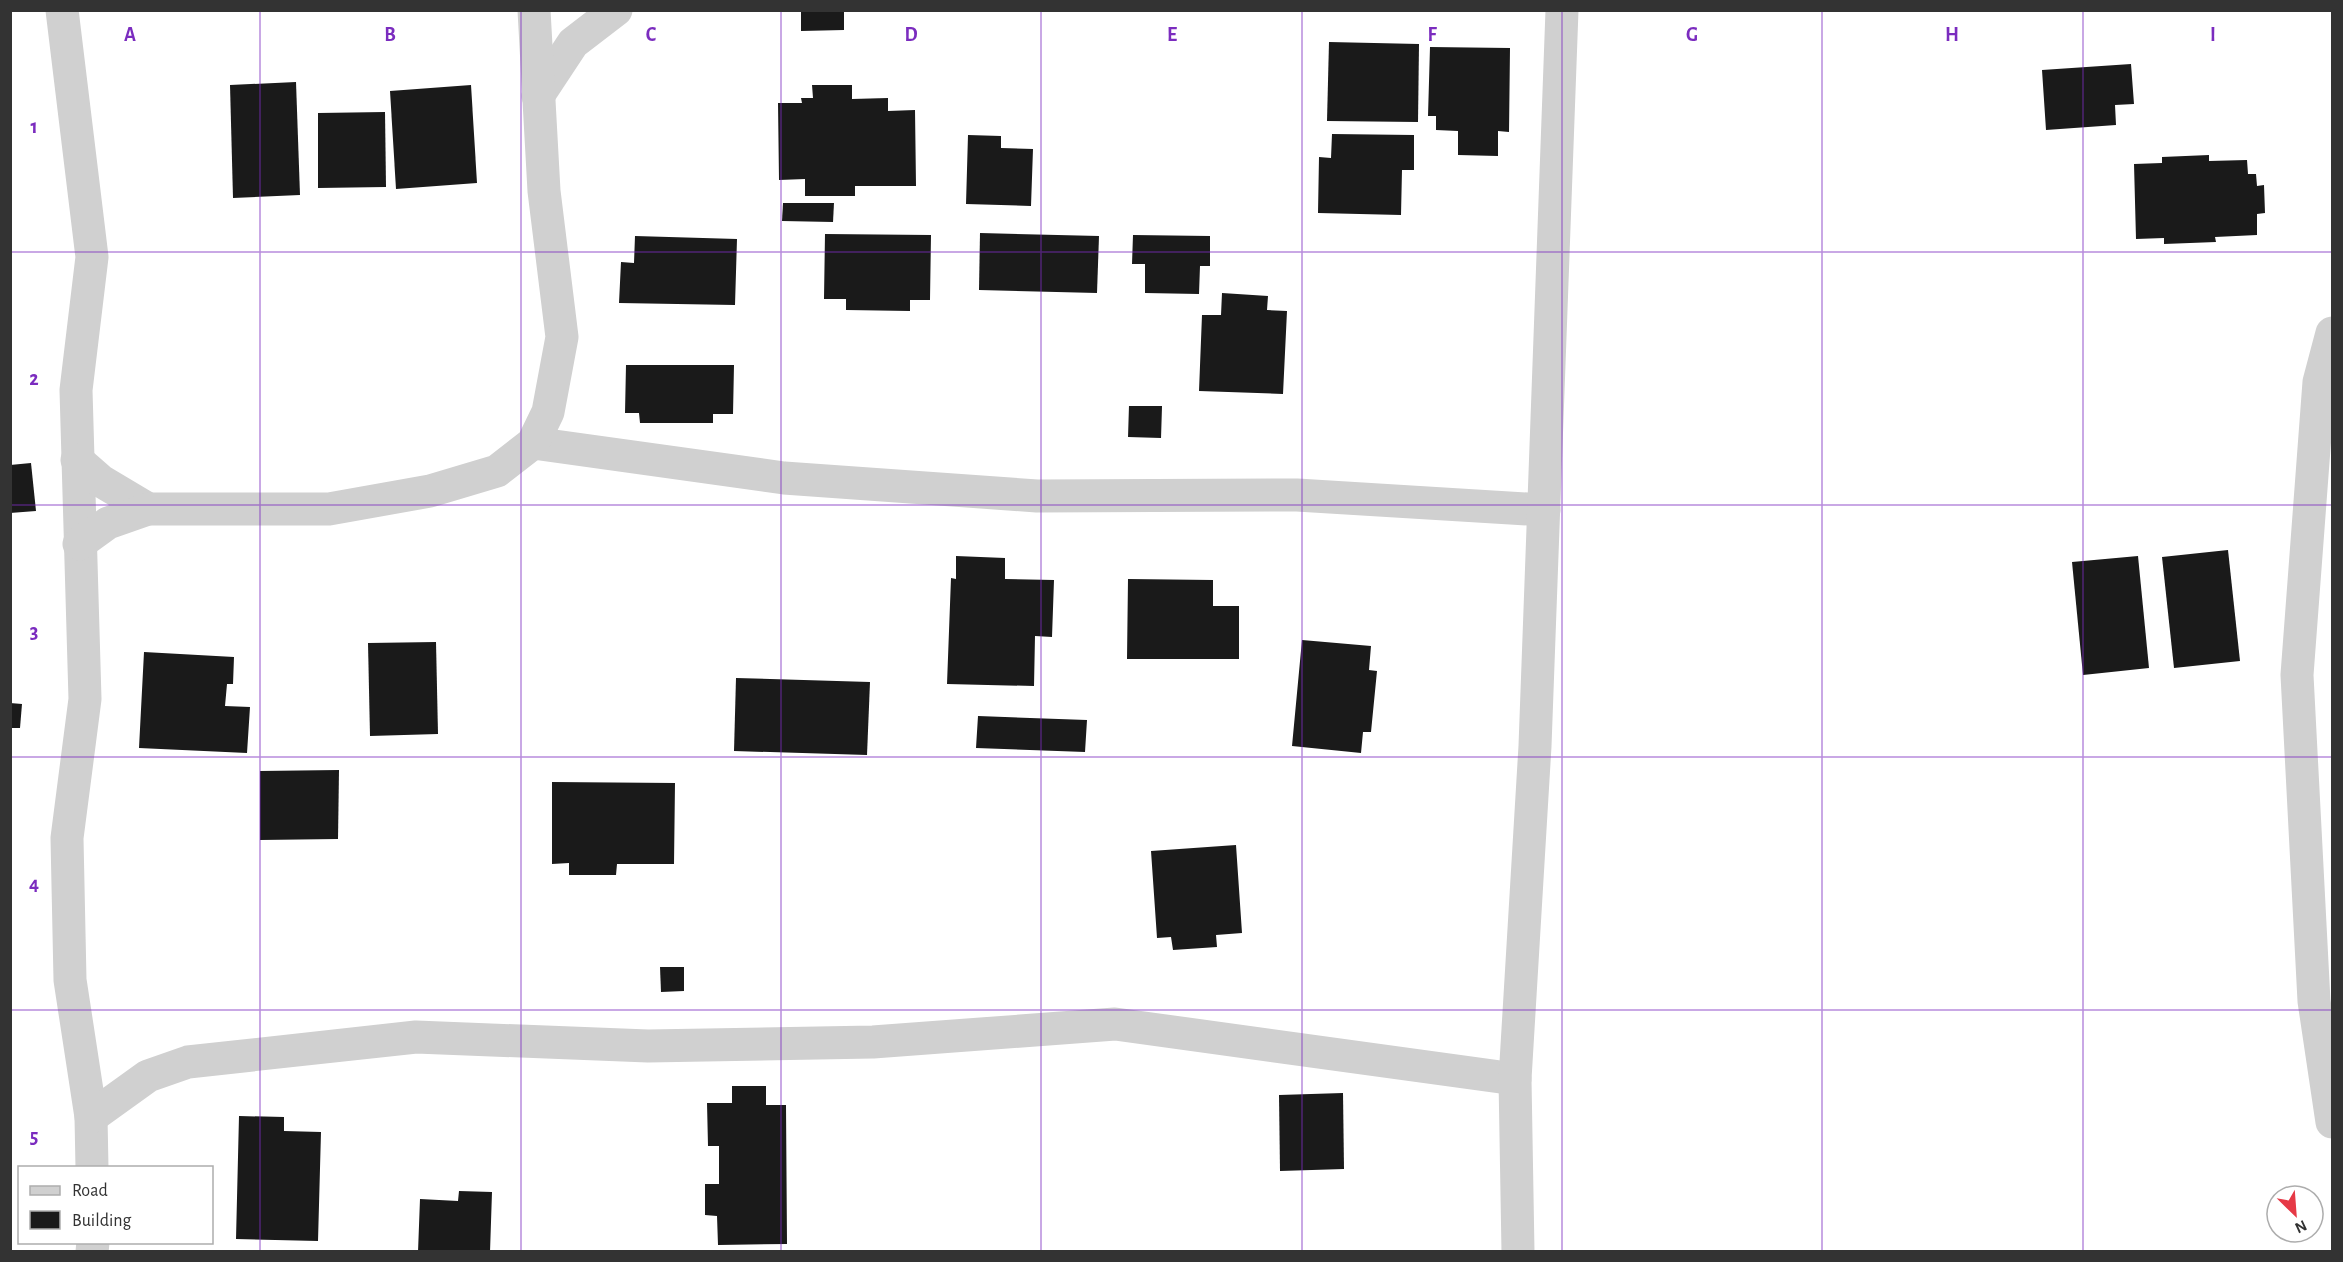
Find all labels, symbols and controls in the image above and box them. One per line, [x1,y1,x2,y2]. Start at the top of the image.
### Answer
text: A [124,25,136,45]
text: B [384,25,396,45]
text: C [646,25,657,45]
text: D [904,25,918,45]
text: E [1167,25,1177,45]
text: F [1427,25,1437,45]
text: G [1686,25,1698,45]
text: H [1945,25,1959,45]
text: I [2210,25,2216,45]
text: 1 [30,117,38,137]
text: 2 [29,369,39,389]
text: 3 [30,622,38,642]
text: 4 [29,874,39,894]
text: 5 [30,1127,38,1147]
legend [18,1166,213,1244]
text: Road [72,1182,108,1200]
north arrow [2265,1184,2325,1244]
text: Building [72,1212,132,1230]
text: N [2292,1217,2309,1236]

